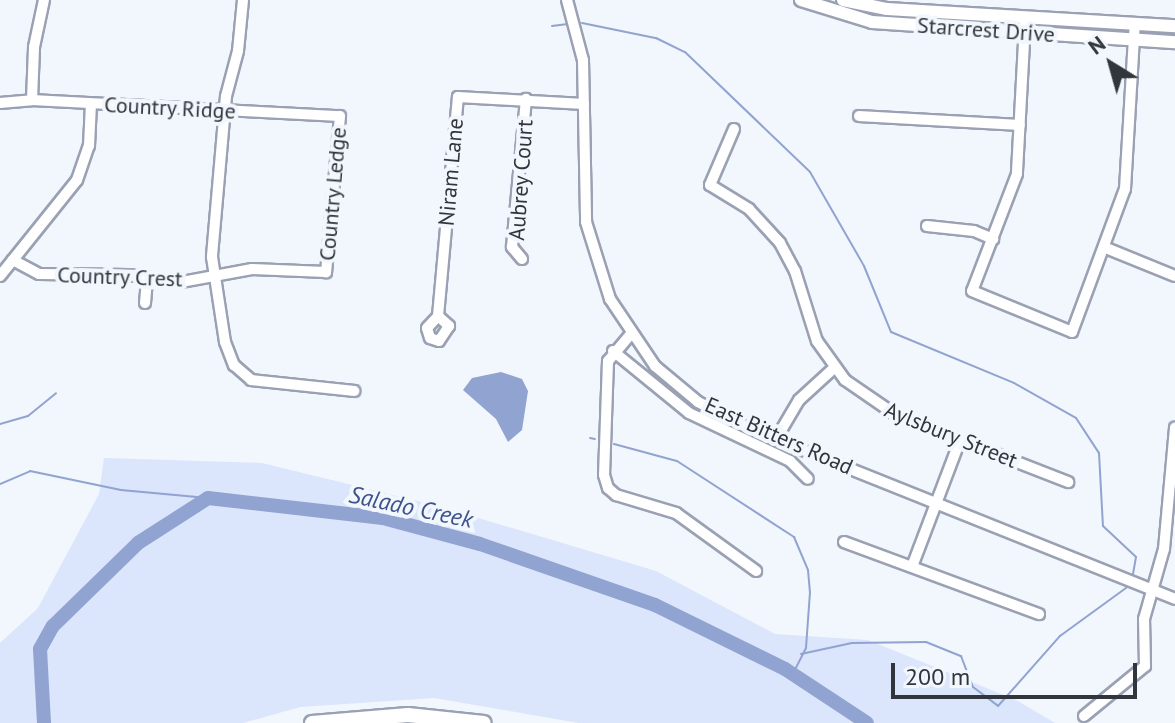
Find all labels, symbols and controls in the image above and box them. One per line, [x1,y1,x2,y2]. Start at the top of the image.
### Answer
street label: Starcrest Drive [916,12,1056,48]
north arrow [1071,24,1151,104]
text: N [1082,29,1111,60]
street label: Country Ridge [103,91,237,125]
street label: Niram Lane [433,117,469,227]
street label: Aubrey Court [504,118,538,242]
street label: Country Ledge [314,126,352,262]
street label: Country Crest [57,262,183,292]
street label: East Bitters Road [701,392,857,480]
street label: Aylsbury Street [880,396,1022,474]
water label: Salado Creek [347,480,475,534]
scale bar [895,647,1141,697]
text: 200 m [905,661,970,692]

